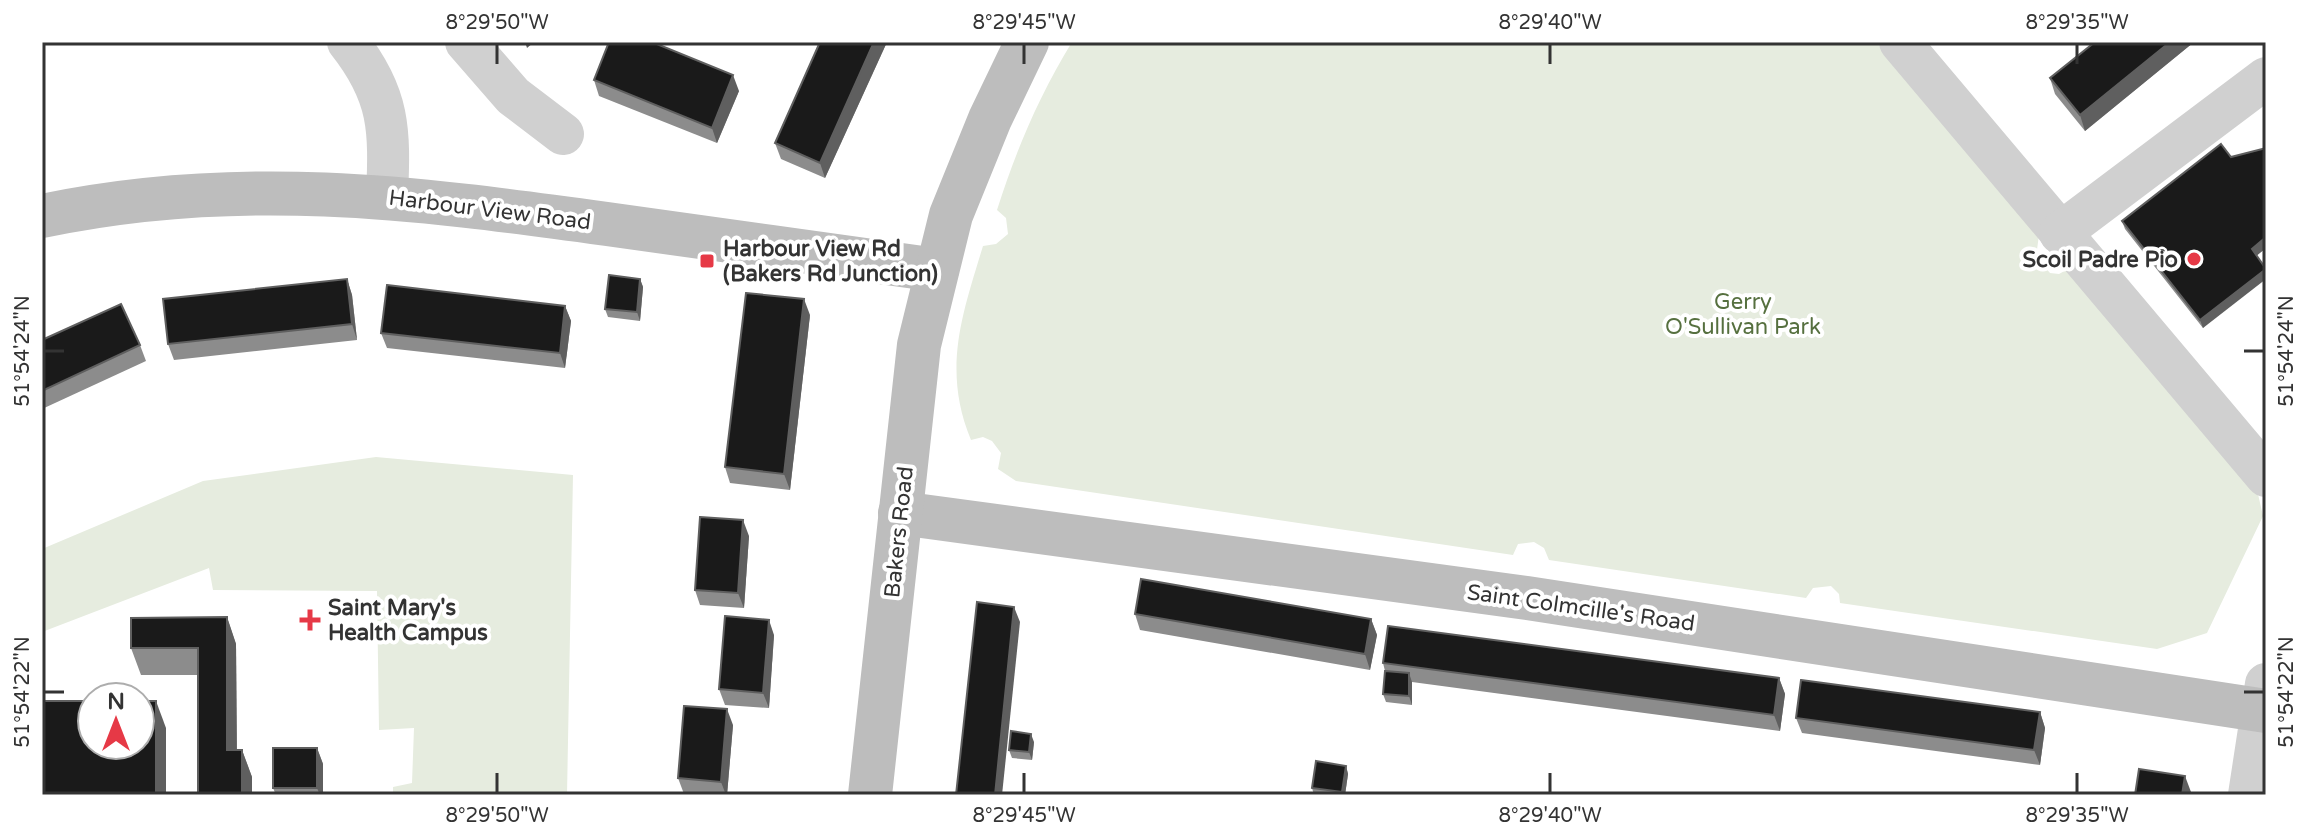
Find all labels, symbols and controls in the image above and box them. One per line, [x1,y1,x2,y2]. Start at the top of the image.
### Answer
text: 8°29'50"W [445,11,549,35]
text: 8°29'45"W [972,11,1076,35]
text: 8°29'40"W [1498,11,1602,35]
text: 8°29'35"W [2025,11,2129,35]
street label: Harbour View Road [387,185,592,235]
place label: Harbour View Rd (Bakers Rd Junction) [723,236,938,287]
place label: Scoil Padre Pio [2023,247,2178,273]
marker: Scoil Padre Pio [2185,250,2203,268]
marker: Harbour View Rd (Bakers Rd Junction) [698,252,716,270]
park label: Gerry O'Sullivan Park [1665,289,1821,340]
text: 51°54'24"N [11,295,35,407]
text: 51°54'24"N [2275,295,2299,407]
street label: Bakers Road [879,465,919,599]
street label: Saint Colmcille's Road [1465,579,1696,637]
place label: Saint Mary's Health Campus [328,595,488,646]
marker: Saint Mary's Health Campus [299,609,321,631]
text: 51°54'22"N [11,636,35,748]
text: 51°54'22"N [2275,636,2299,748]
north arrow [76,681,156,761]
text: N [107,689,125,715]
text: 8°29'50"W [445,804,549,828]
text: 8°29'45"W [972,804,1076,828]
text: 8°29'40"W [1498,804,1602,828]
text: 8°29'35"W [2025,804,2129,828]

